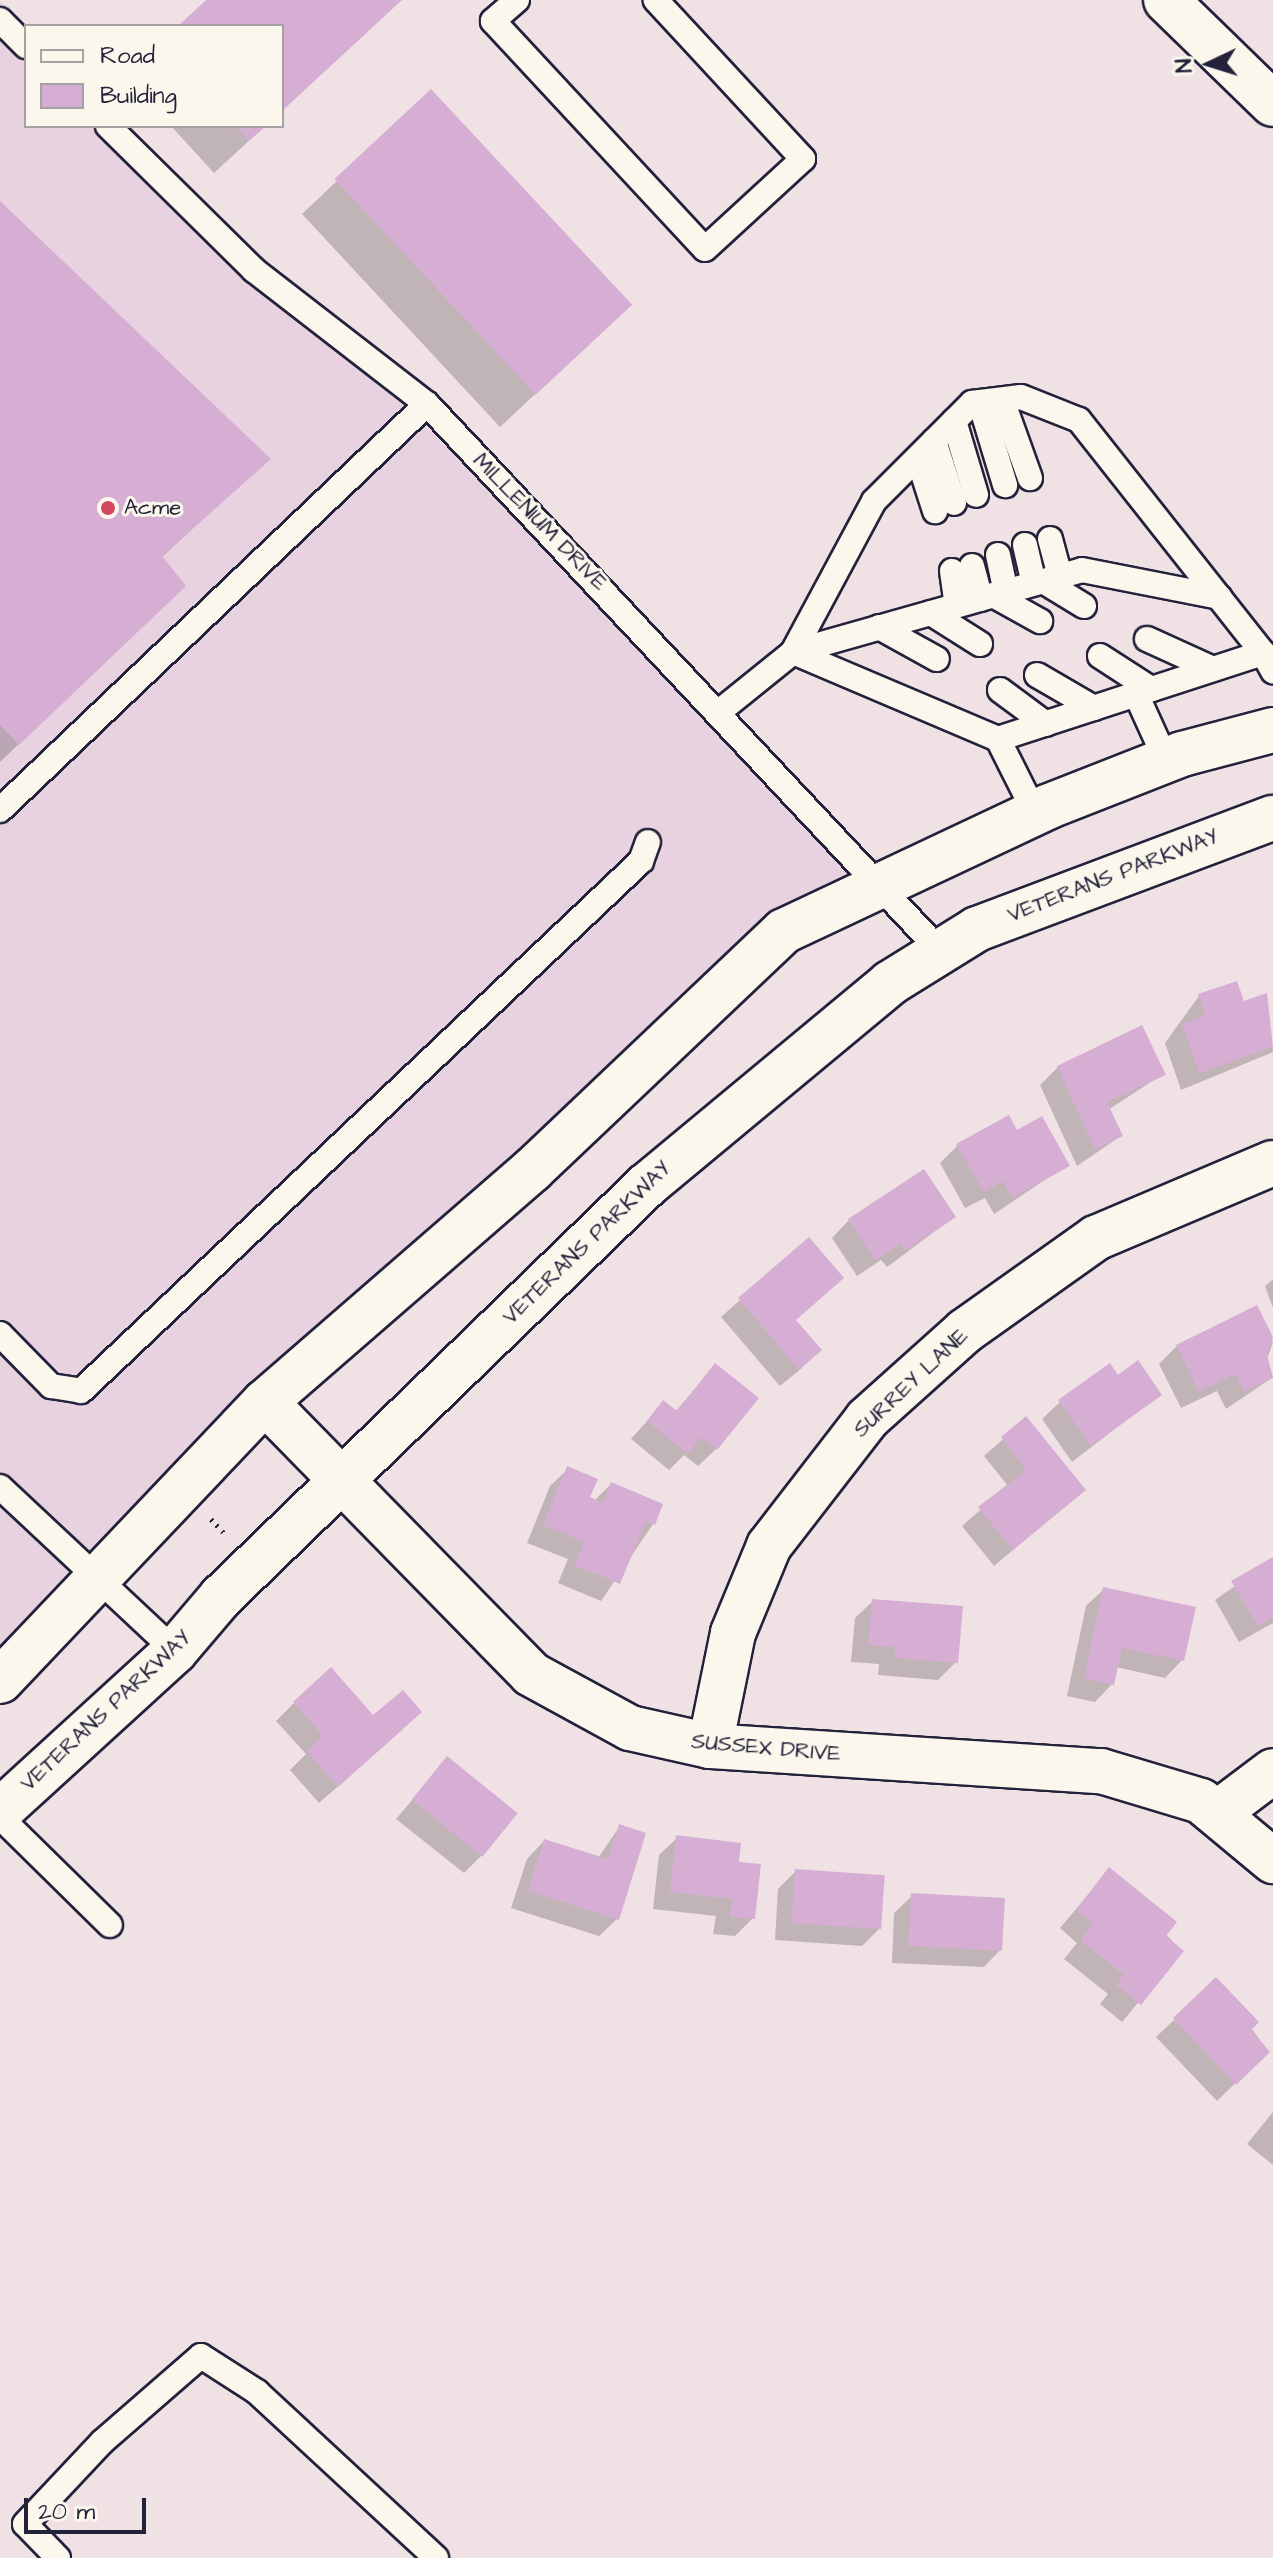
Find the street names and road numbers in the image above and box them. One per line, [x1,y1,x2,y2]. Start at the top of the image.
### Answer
street label: MILLENIUM DRIVE [467,448,613,596]
street label: VETERANS PARKWAY [1004,824,1222,928]
street label: VETERANS PARKWAY [497,1156,677,1330]
street label: SURREY LANE [848,1323,974,1443]
street label: VETERANS PARKWAY [15,1625,197,1797]
street label: SUSSEX DRIVE [690,1728,842,1768]

